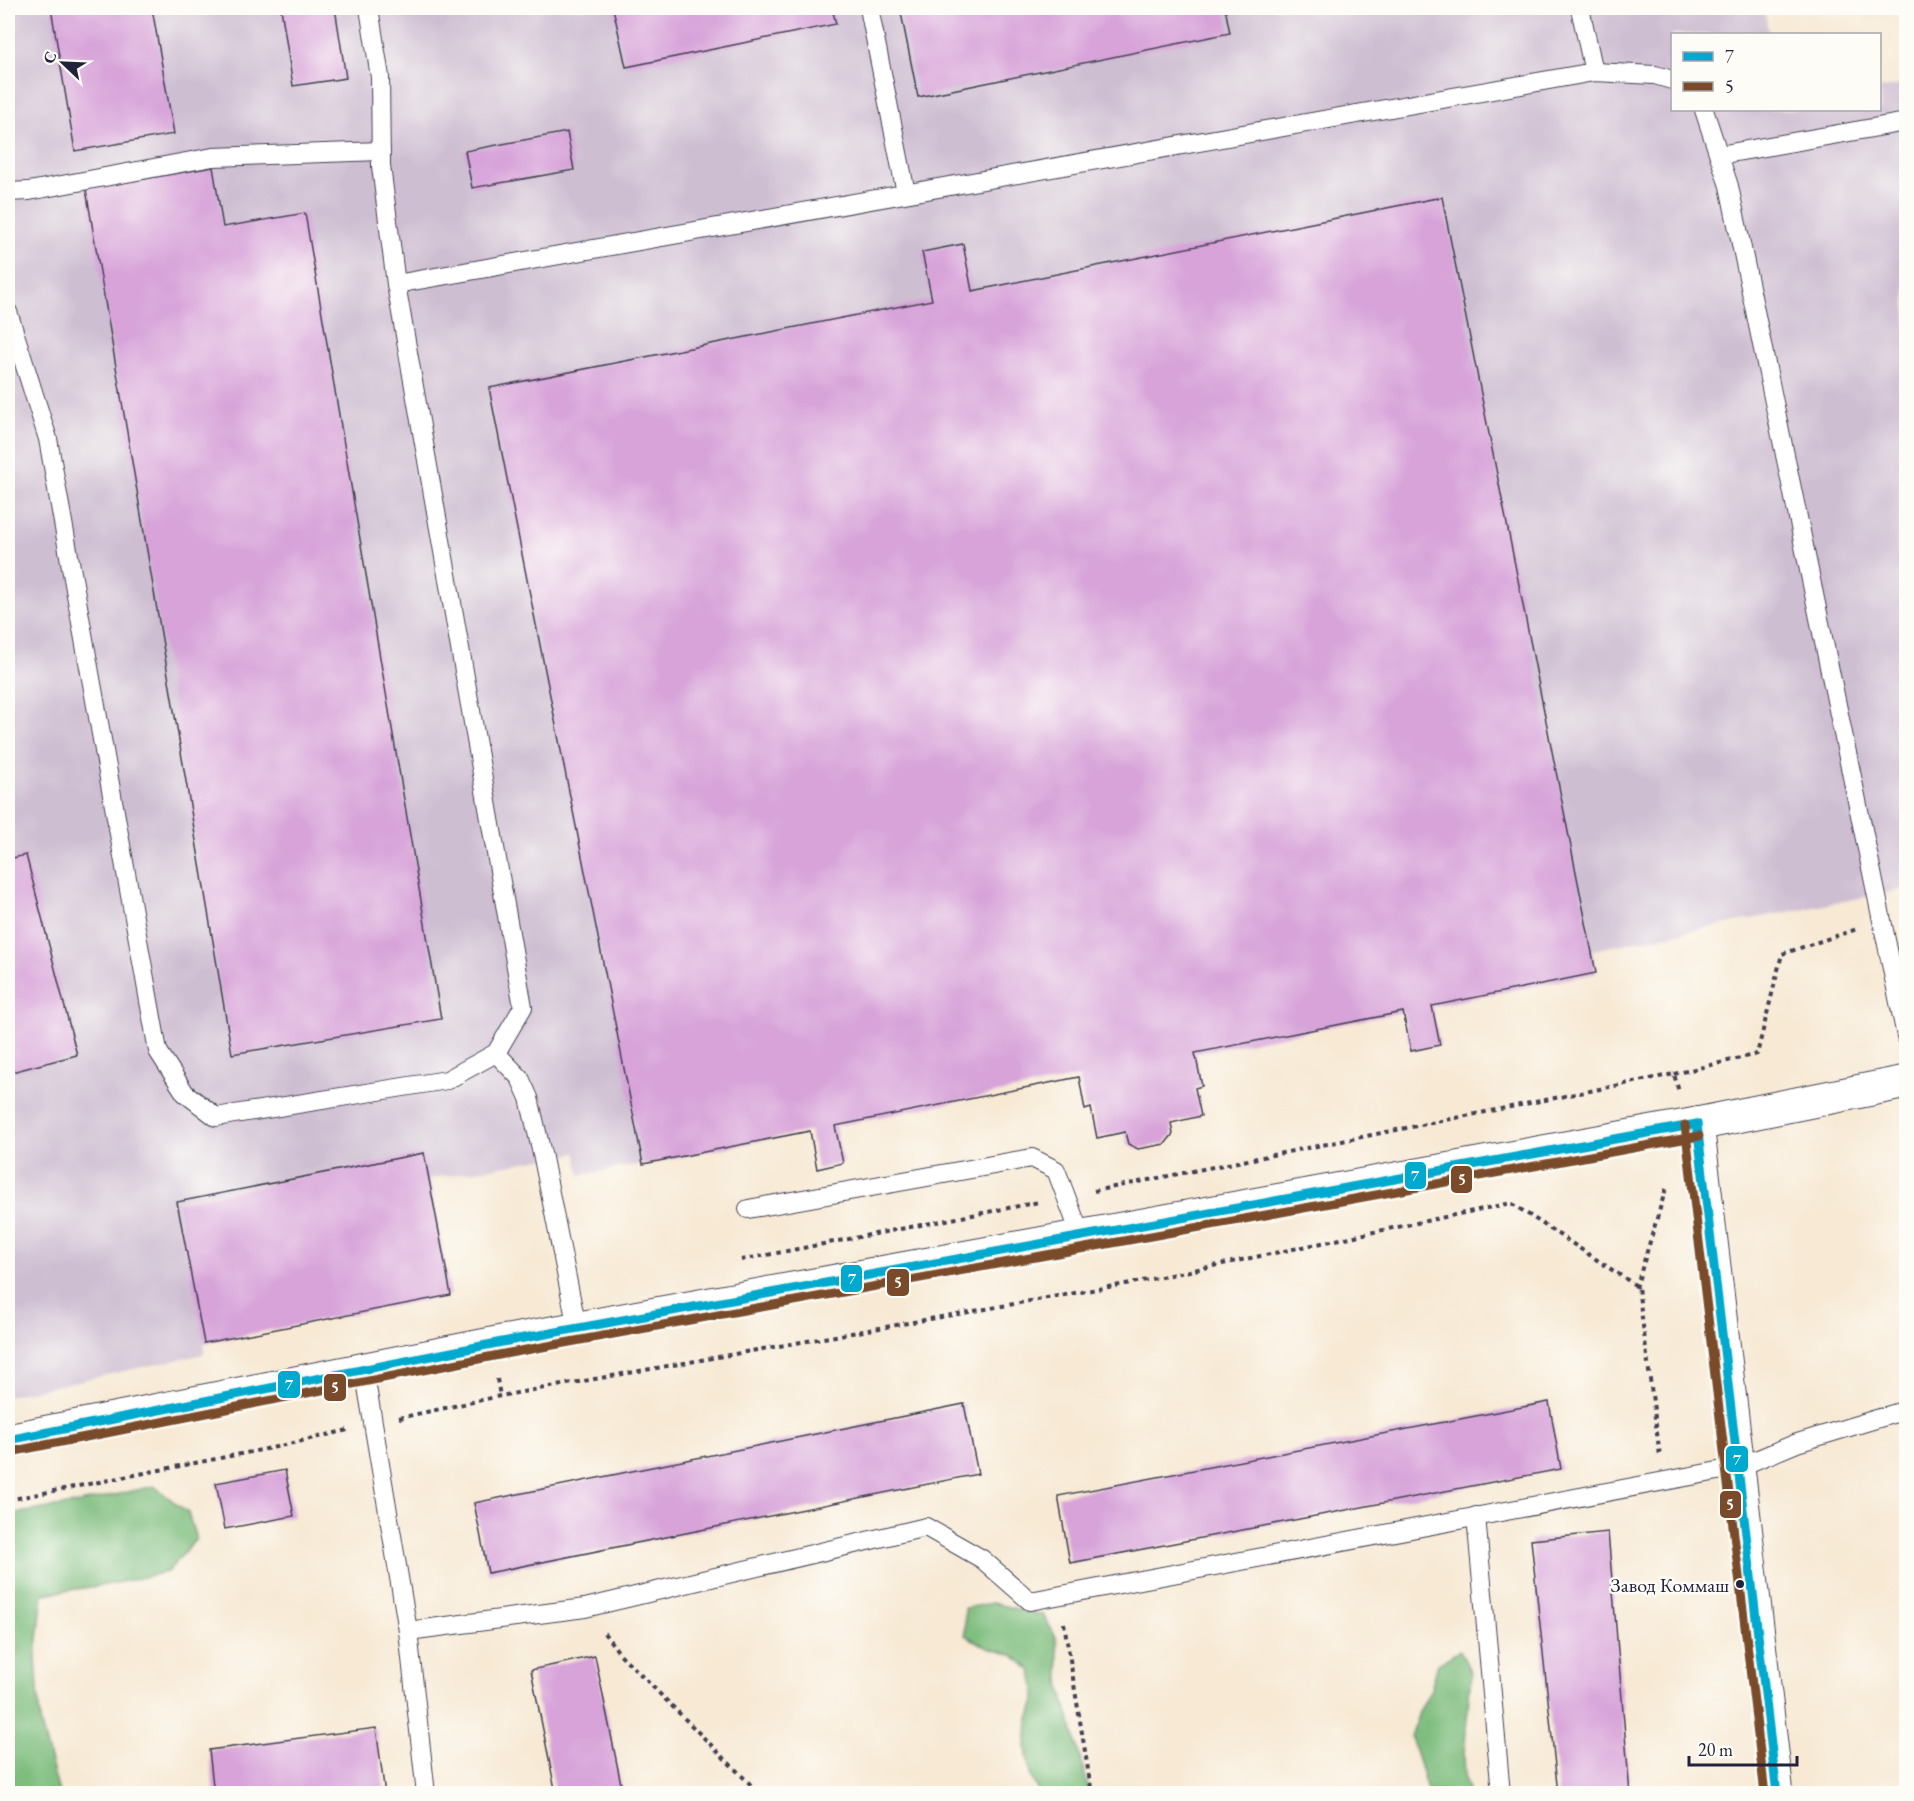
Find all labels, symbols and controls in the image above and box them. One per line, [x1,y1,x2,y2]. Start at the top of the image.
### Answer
north arrow [33,33,93,93]
legend [1671,33,1881,111]
text: 7 [1725,45,1734,68]
text: С [38,48,62,67]
text: 5 [1725,75,1734,98]
line badge: 7 [1404,1161,1427,1190]
text: 7 [1411,1165,1420,1186]
line badge: 5 [1450,1165,1473,1194]
text: 5 [1458,1169,1466,1190]
line badge: 7 [840,1264,863,1293]
text: 7 [848,1268,857,1289]
line badge: 5 [886,1268,910,1297]
text: 5 [894,1272,902,1293]
line badge: 7 [277,1370,301,1399]
line badge: 5 [323,1373,347,1402]
text: 7 [285,1374,294,1395]
text: 5 [331,1377,339,1398]
line badge: 7 [1725,1445,1749,1473]
text: 7 [1733,1449,1742,1470]
line badge: 5 [1719,1490,1742,1519]
text: 5 [1726,1494,1734,1515]
place label: Завод Коммаш [1611,1572,1729,1598]
marker: Завод Коммаш [1734,1578,1746,1590]
scale bar [1689,1729,1797,1767]
text: 20 m [1698,1738,1733,1761]

